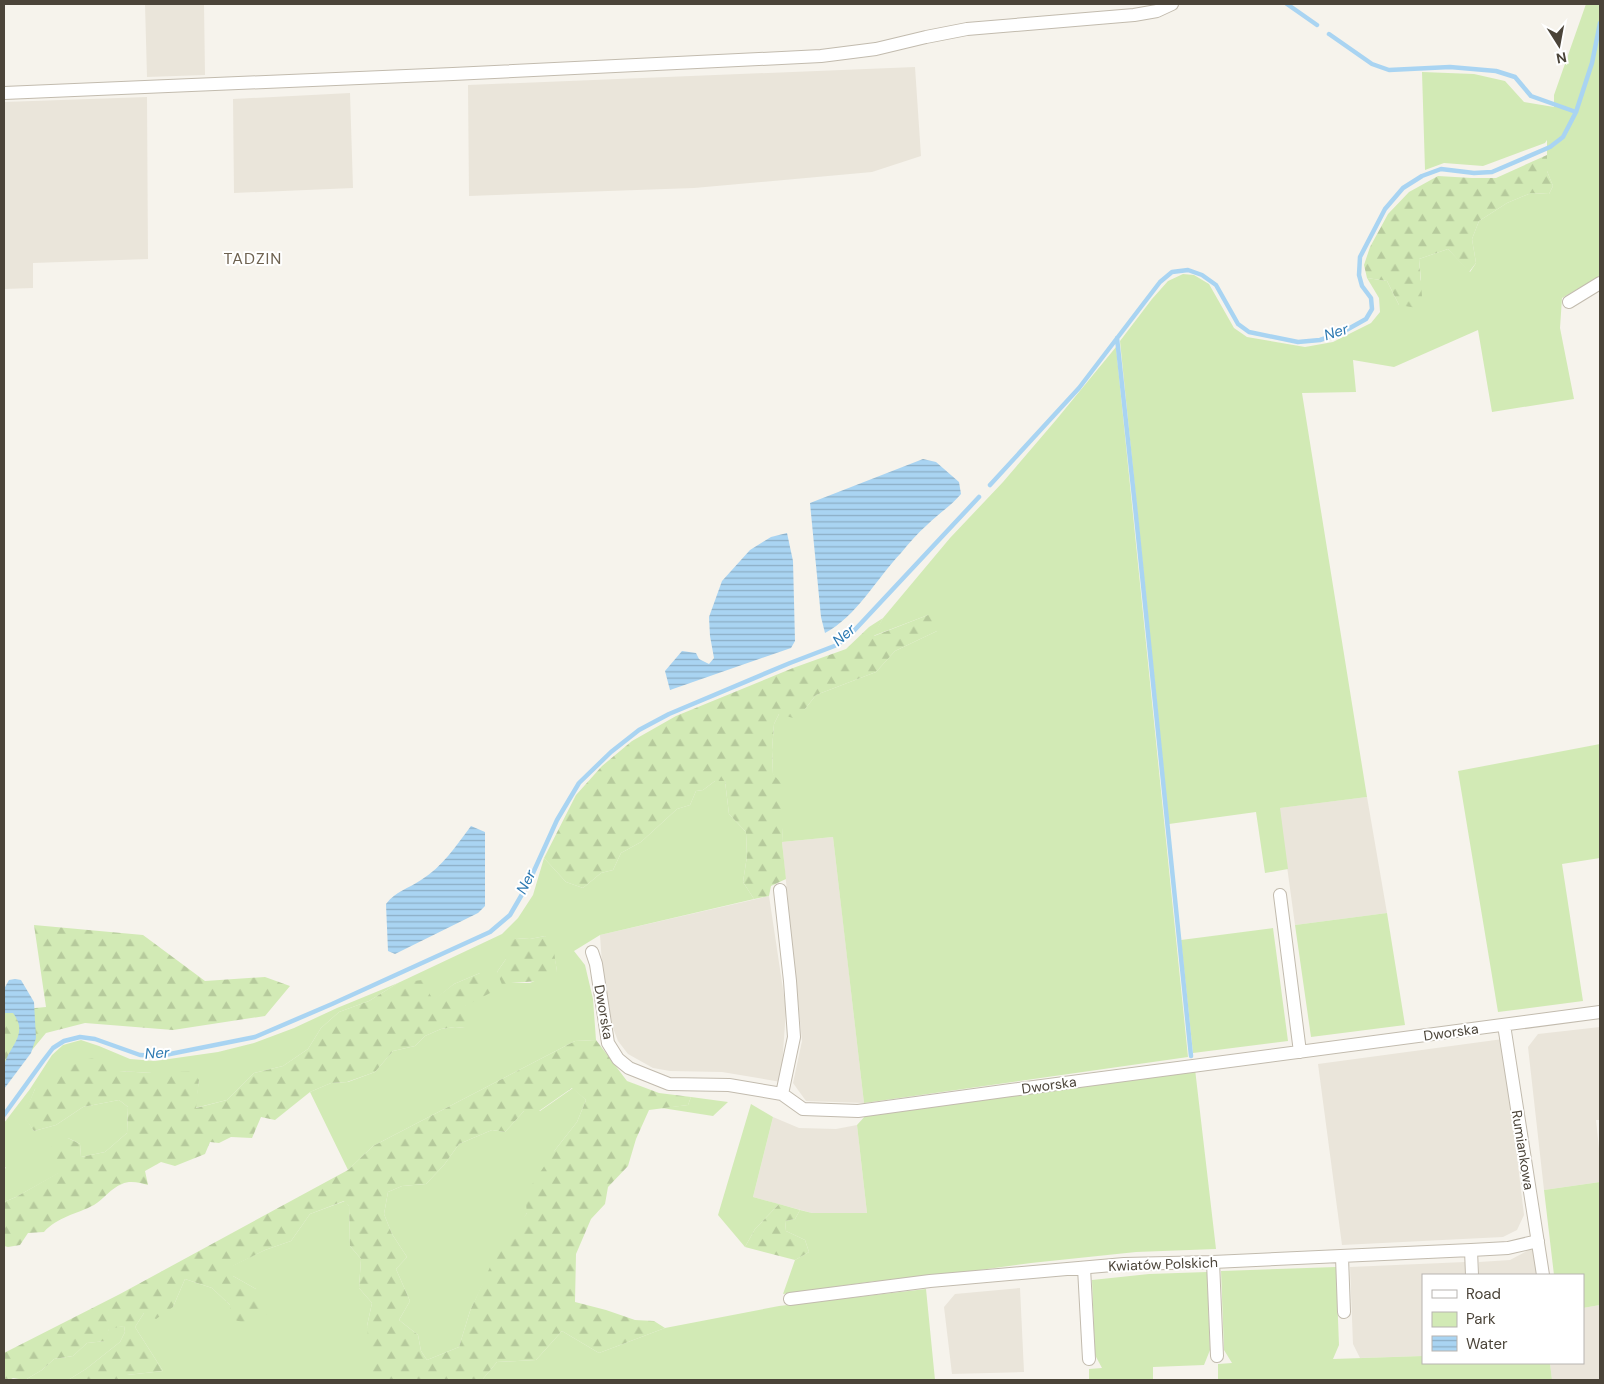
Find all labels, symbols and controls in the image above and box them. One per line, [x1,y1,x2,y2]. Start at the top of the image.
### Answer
north arrow [1534,20,1584,70]
text: N [1555,48,1568,68]
district label: TADZIN [224,248,282,269]
water label: Ner [1321,319,1351,345]
water label: Ner [828,619,860,651]
water label: Ner [512,866,541,897]
street label: Dworska [590,983,618,1041]
street label: Dworska [1422,1019,1480,1045]
water label: Ner [144,1042,170,1064]
street label: Dworska [1020,1072,1078,1098]
street label: Rumiankowa [1508,1109,1538,1191]
street label: Kwiatów Polskich [1108,1253,1218,1275]
legend [1422,1274,1584,1364]
text: Road [1466,1284,1501,1304]
text: Park [1466,1309,1496,1329]
text: Water [1466,1334,1508,1354]

